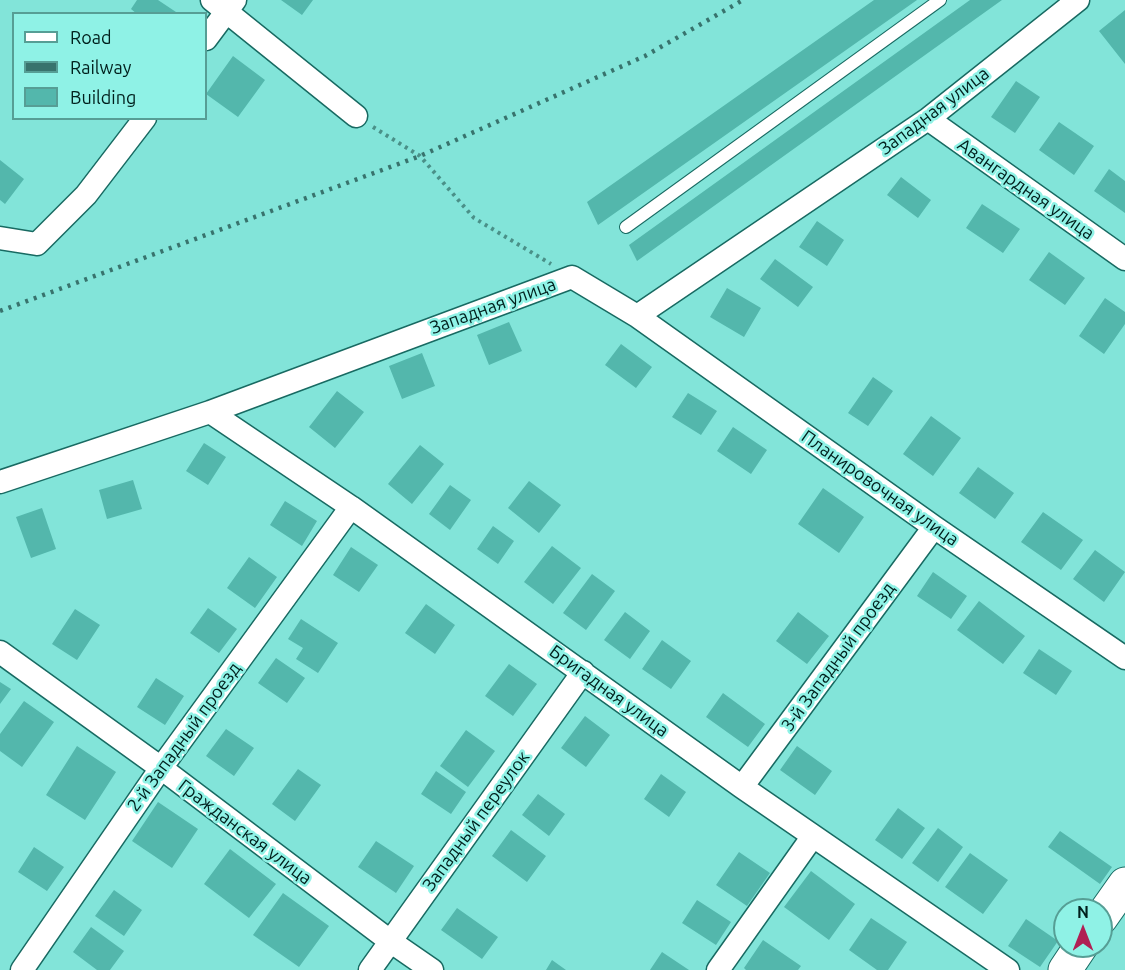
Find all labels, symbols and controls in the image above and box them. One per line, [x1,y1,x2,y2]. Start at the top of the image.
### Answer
legend [12,12,207,120]
text: Road [70,27,112,47]
text: Railway [70,57,131,77]
street label: Западная улица [875,63,993,159]
text: Building [70,87,136,107]
street label: Авангардная улица [954,134,1098,244]
street label: Западная улица [427,273,559,339]
street label: Планировочная улица [797,425,963,551]
street label: 3-й Западный проезд [777,578,899,736]
street label: Бригадная улица [545,640,673,742]
street label: 2-й Западный проезд [123,658,245,816]
street label: Западный переулок [418,747,534,895]
street label: Гражданская улица [174,775,316,889]
north arrow [1053,898,1113,958]
text: N [1077,903,1089,921]

